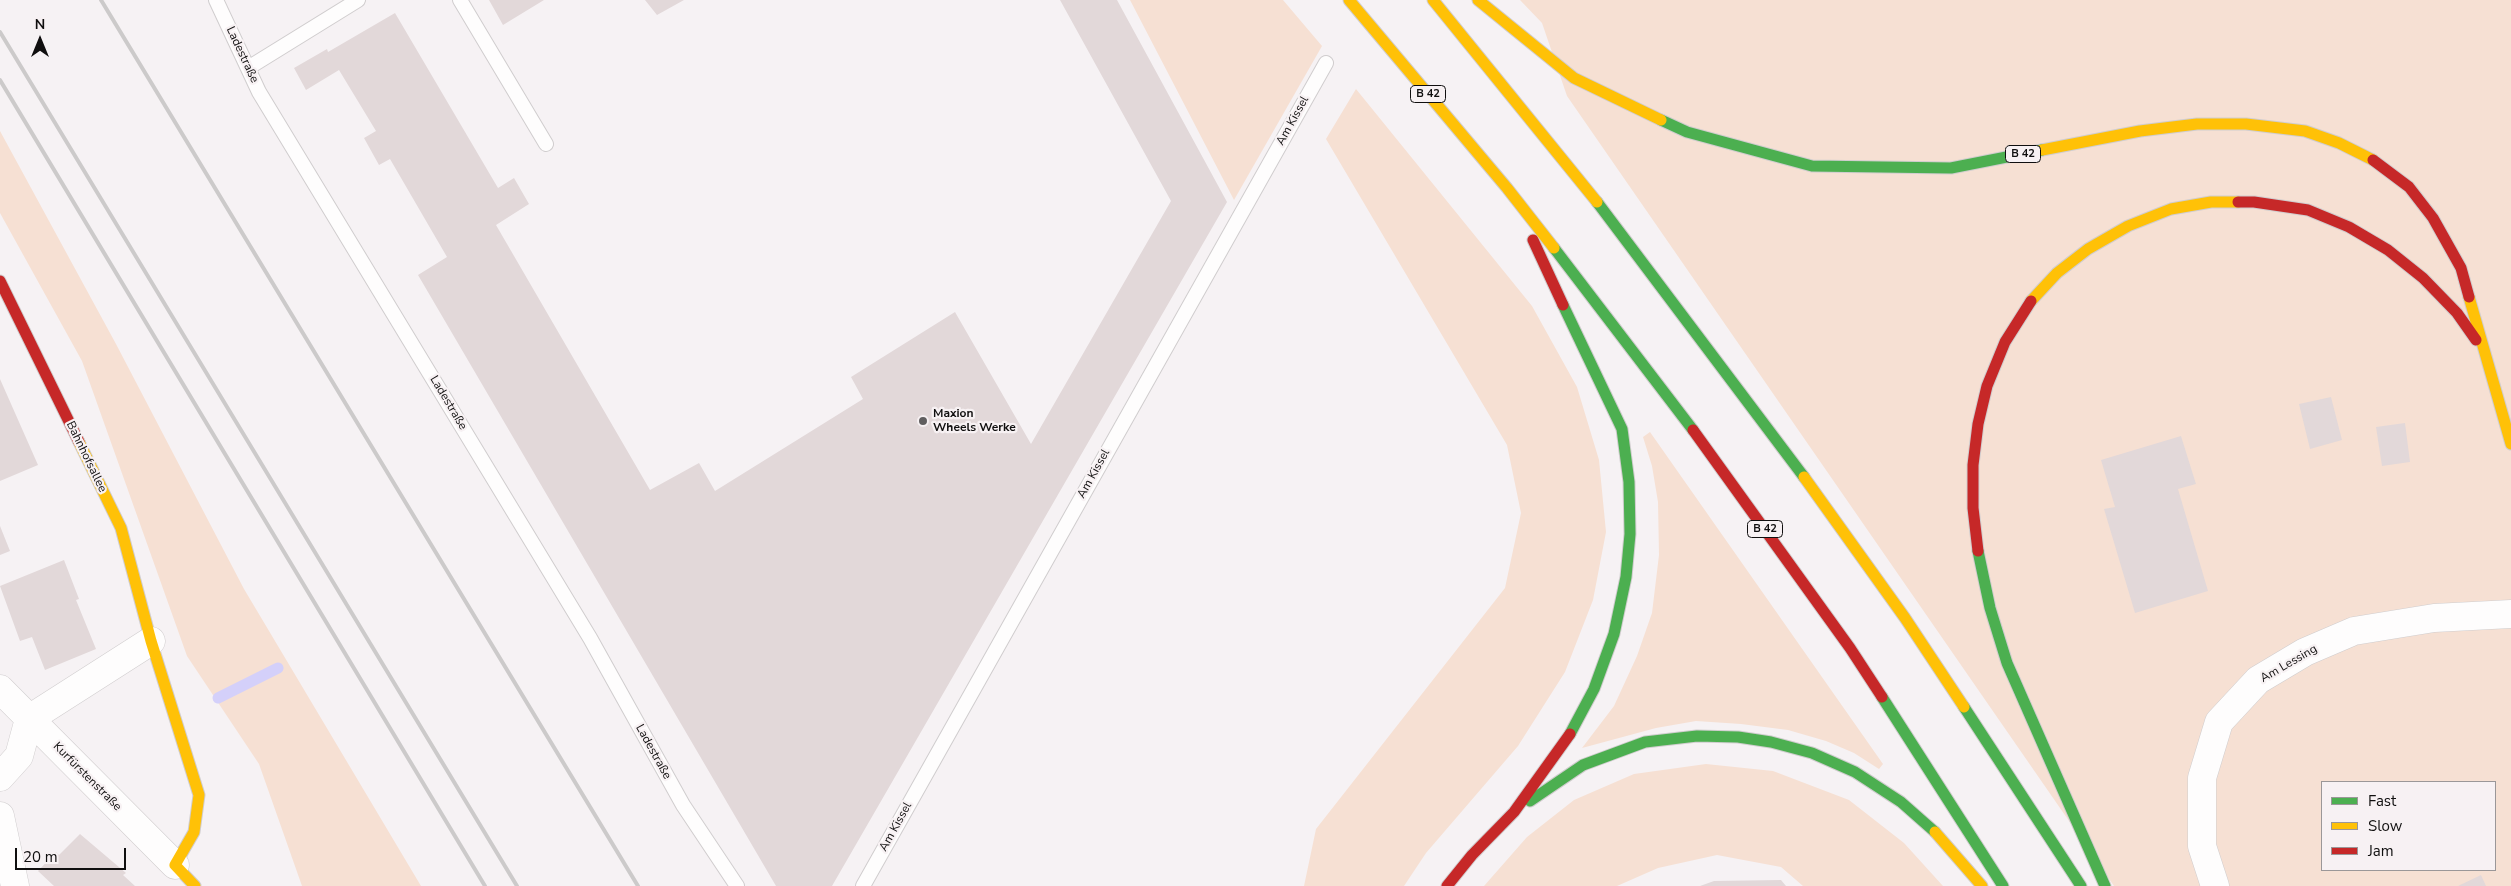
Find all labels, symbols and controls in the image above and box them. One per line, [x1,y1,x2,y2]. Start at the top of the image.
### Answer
north arrow [15,15,65,65]
text: N [35,15,45,34]
street label: Ladestraße [223,25,261,85]
road number: B 42 [1410,86,1446,102]
street label: Am Kissel [1274,94,1312,148]
road number: B 42 [2006,146,2040,162]
street label: Ladestraße [426,373,470,433]
place label: Maxion Wheels Werke [933,407,1016,435]
marker: Maxion Wheels Werke [917,415,929,427]
street label: Bahnhofsallee [63,419,109,495]
street label: Am Kissel [1075,447,1113,501]
road number: B 42 [1748,520,1782,538]
street label: Am Lessing [2258,642,2320,686]
street label: Ladestraße [632,722,674,782]
street label: Kurfürstenstraße [50,740,124,814]
legend [2321,781,2496,871]
text: Fast [2368,791,2396,811]
street label: Am Kissel [877,800,915,854]
text: Slow [2368,816,2402,836]
scale bar [18,838,129,870]
text: Jam [2368,841,2394,861]
text: 20 m [23,847,58,867]

